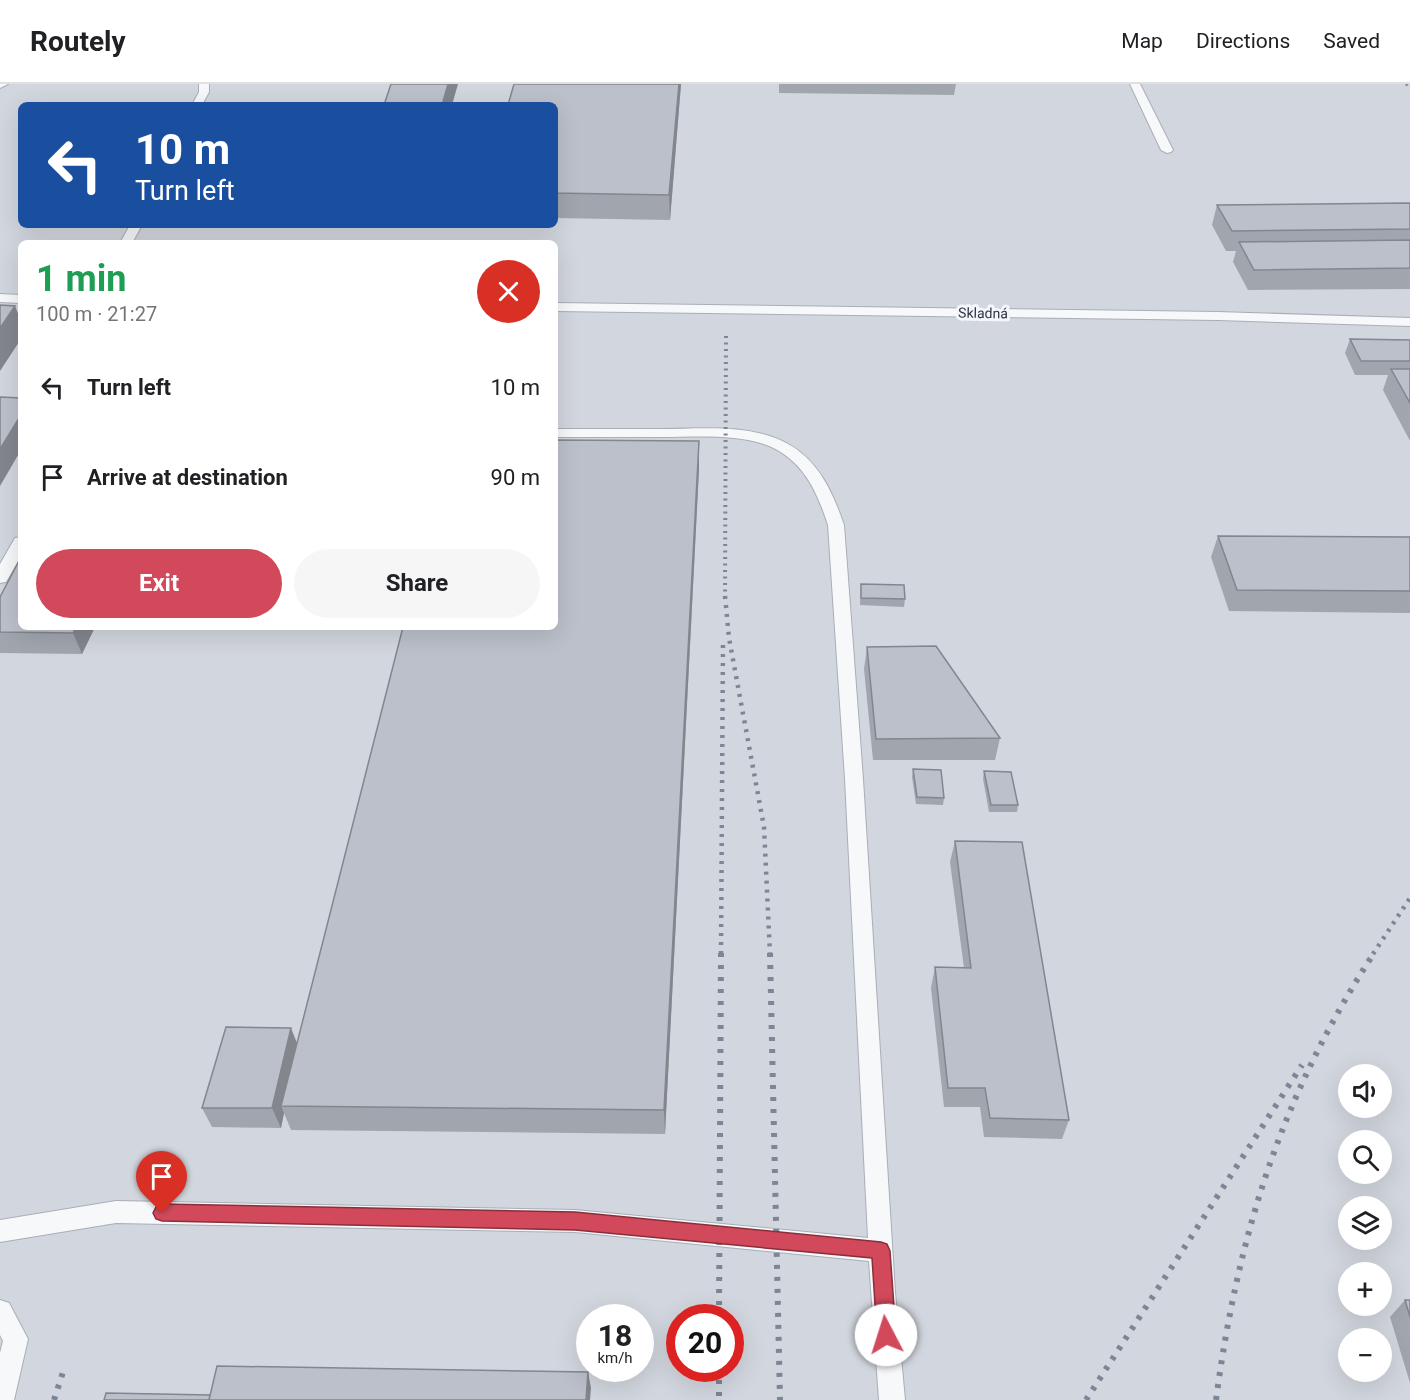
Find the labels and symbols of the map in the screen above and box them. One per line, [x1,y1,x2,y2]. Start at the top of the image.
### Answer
street label: Skladná [958,305,1008,321]
pin [136,1151,187,1213]
position arrow [854,1303,918,1367]
speed limit sign: 20 [666,1304,744,1382]

